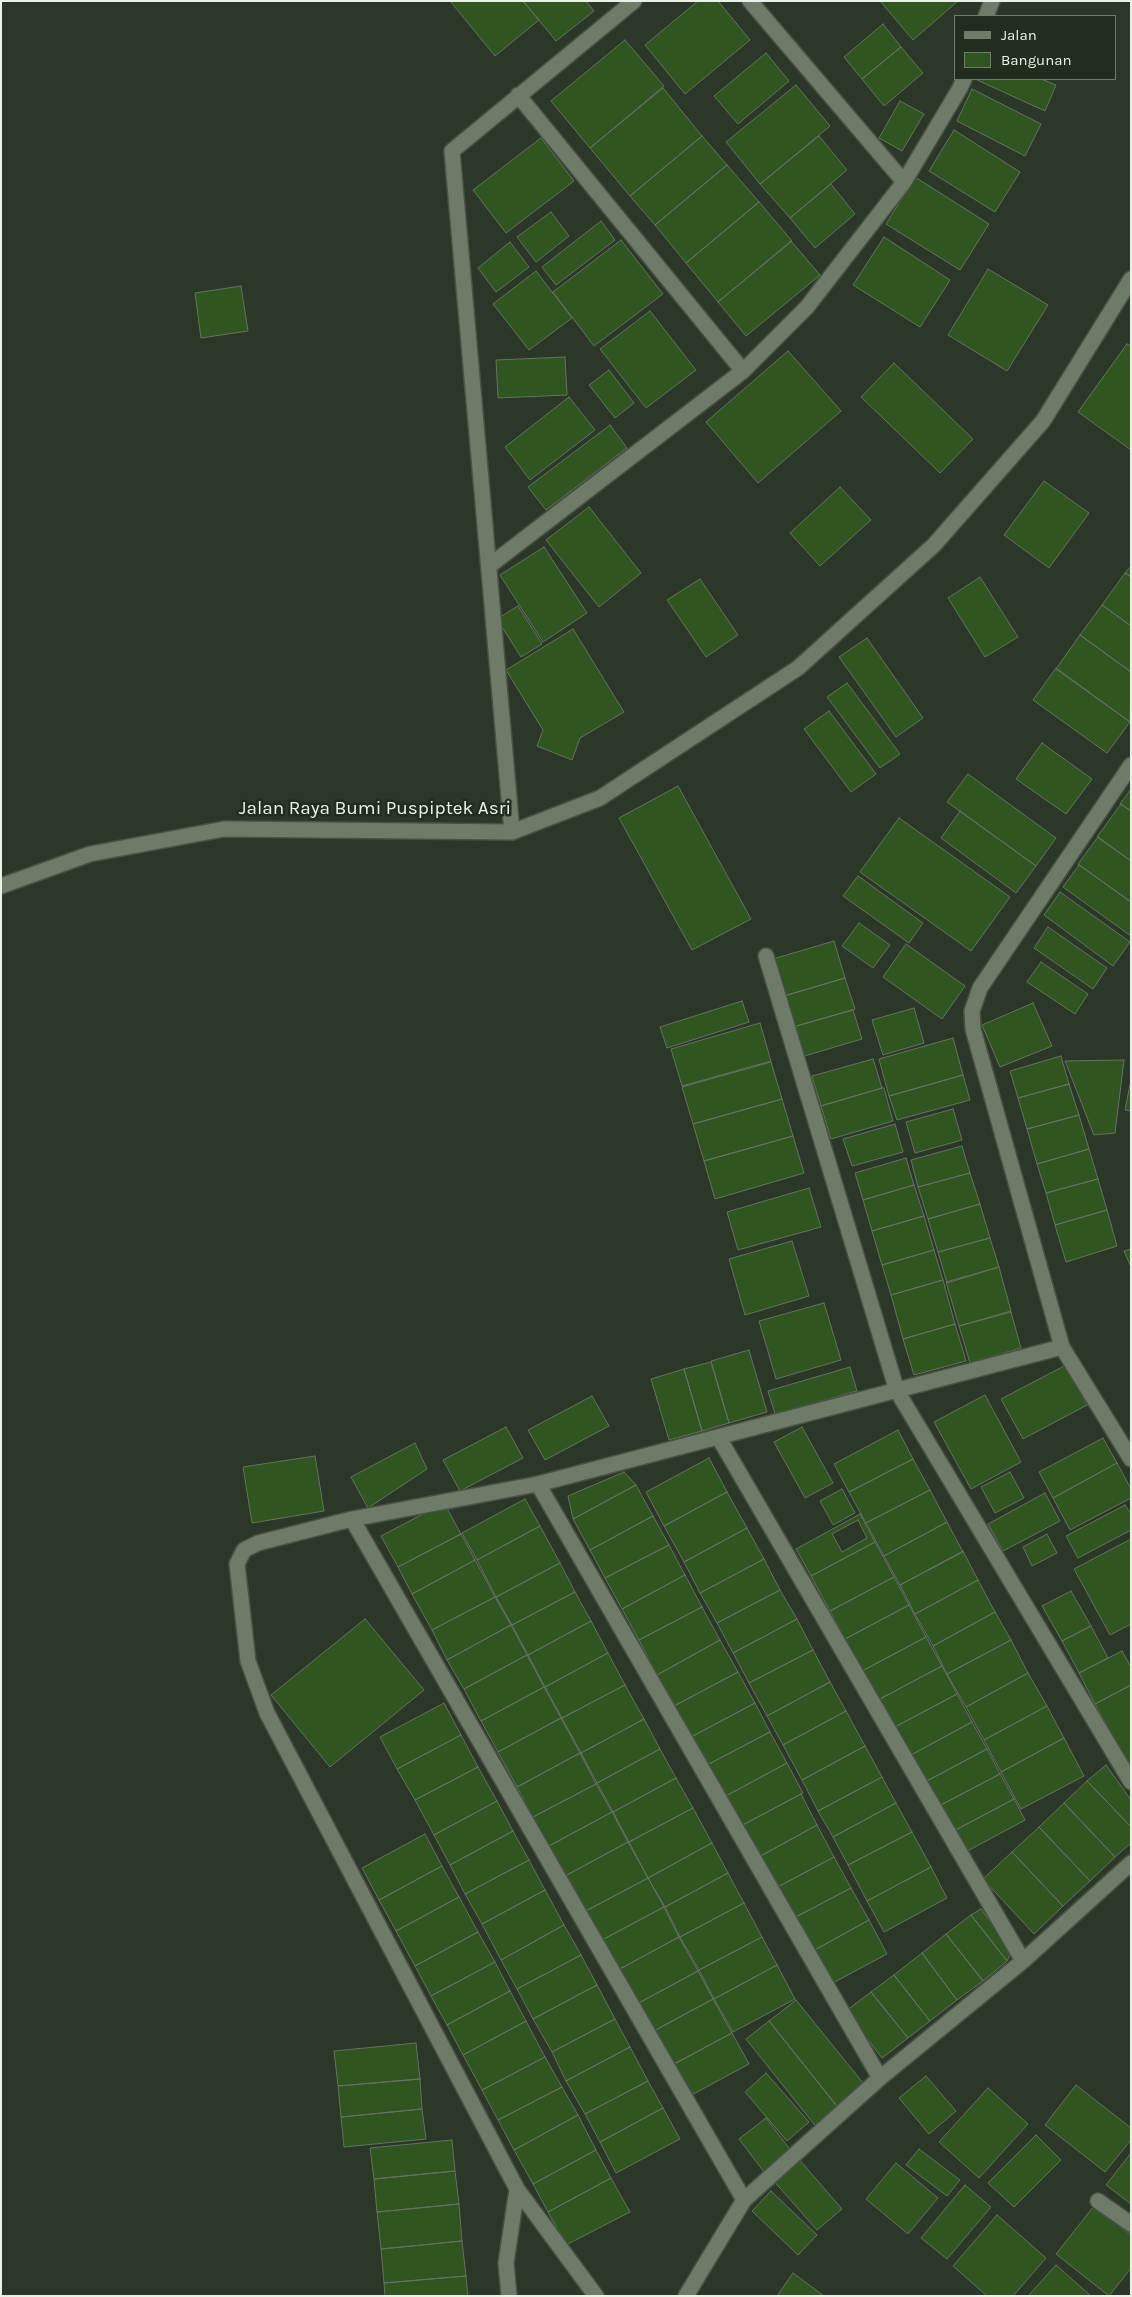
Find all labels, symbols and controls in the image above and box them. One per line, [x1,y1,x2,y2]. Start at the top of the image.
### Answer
legend [954,15,1117,80]
text: Jalan [1001,26,1037,44]
text: Bangunan [1001,51,1072,69]
street label: Jalan Raya Bumi Puspiptek Asri [239,798,511,820]

